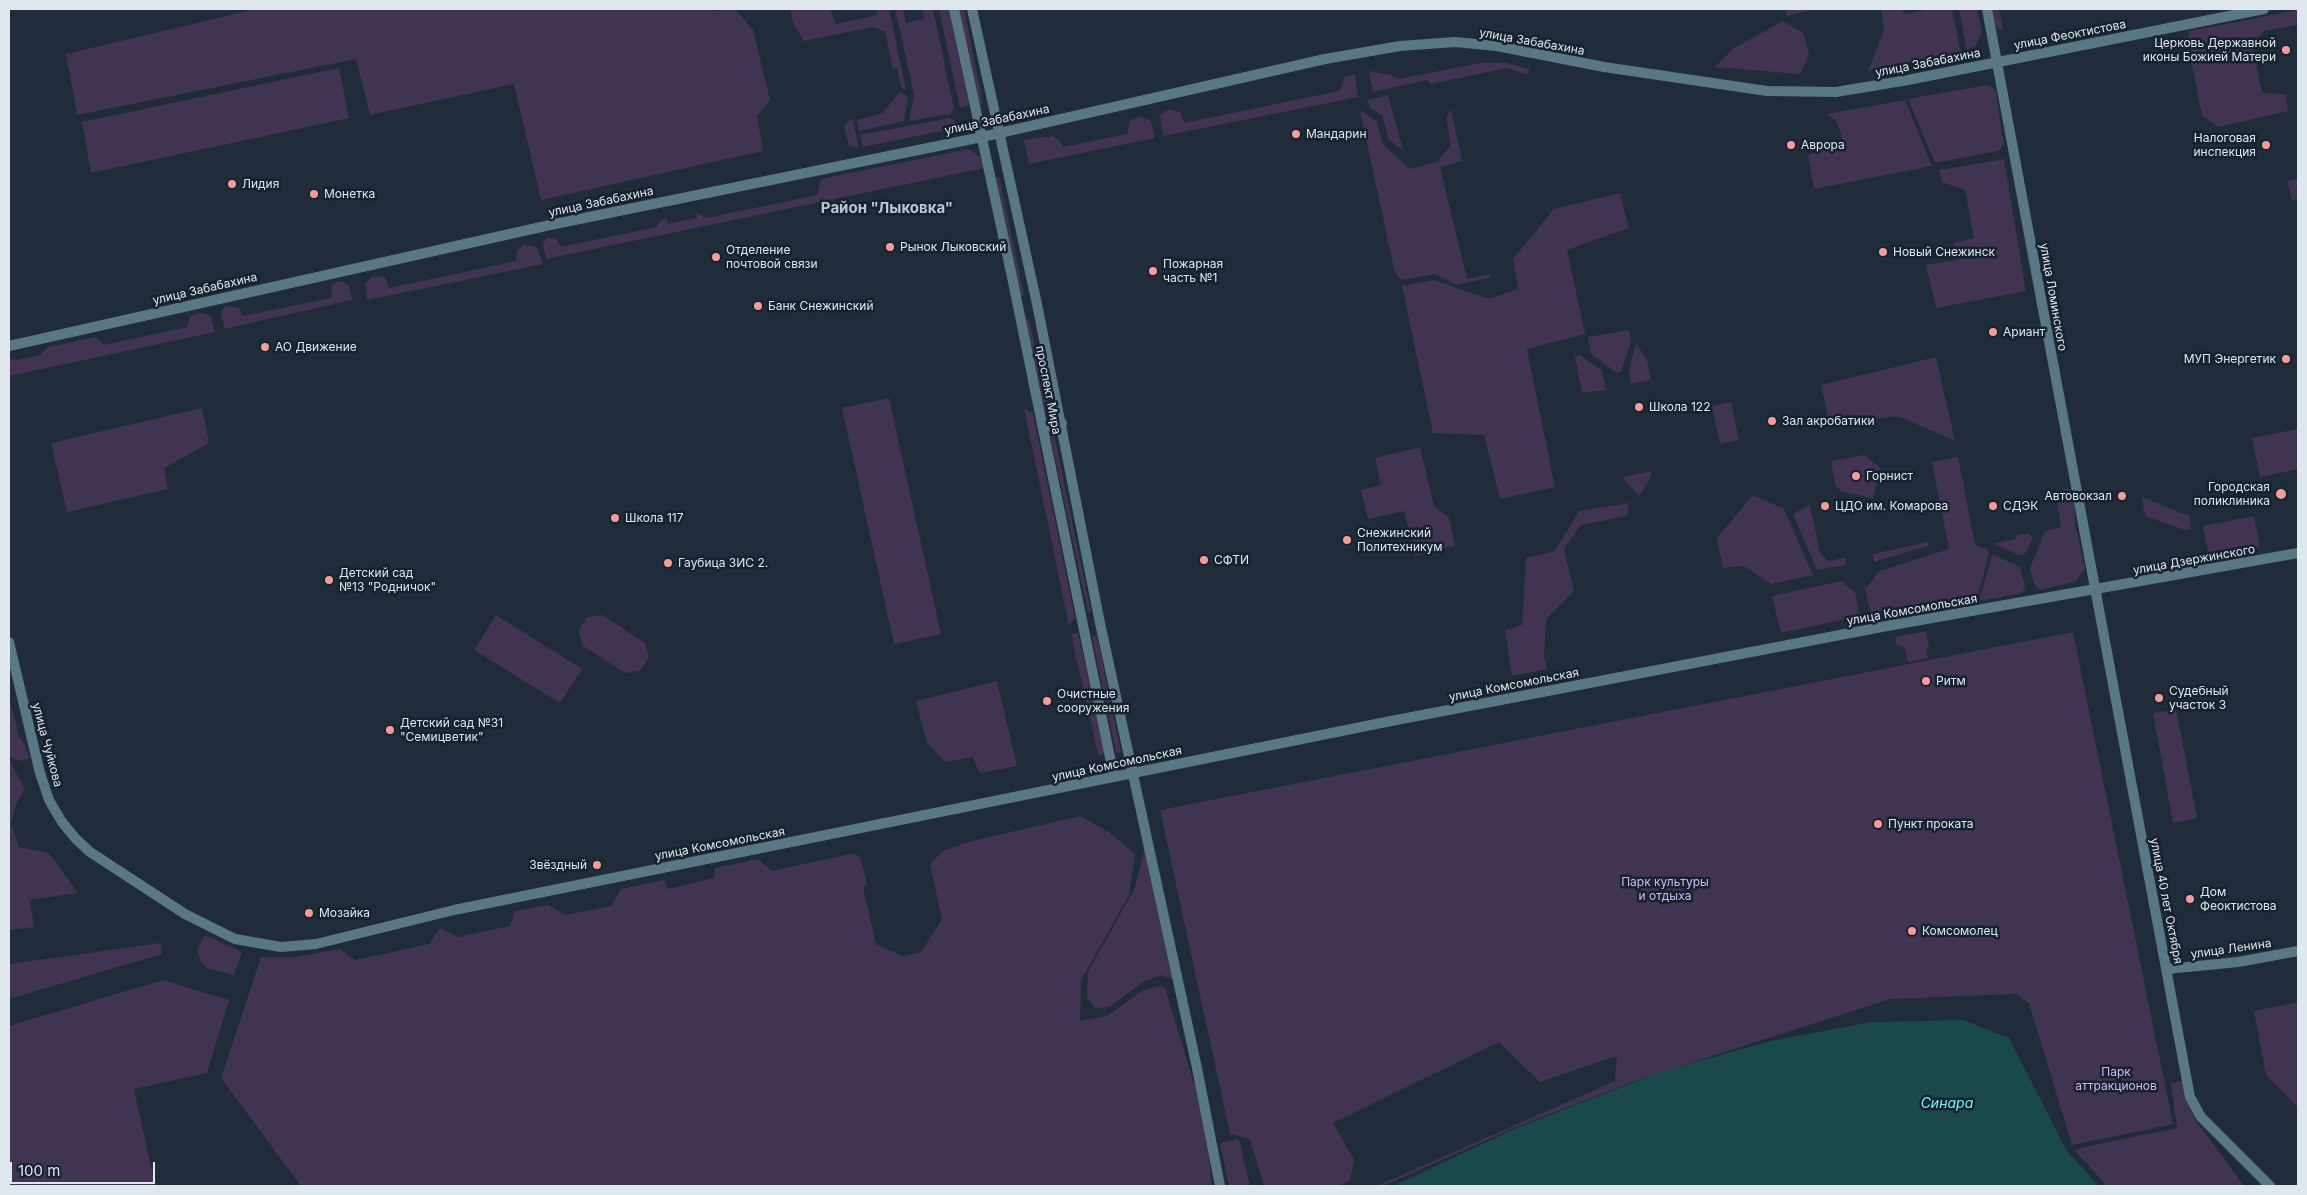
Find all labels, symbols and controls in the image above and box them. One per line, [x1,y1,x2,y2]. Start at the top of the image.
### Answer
street label: улица Феоктистова [2013,17,2127,53]
street label: улица Забабахина [1478,26,1586,58]
place label: Церковь Державной иконы Божией Матери [2143,36,2276,64]
marker: Церковь Державной иконы Божией Матери [2280,44,2292,56]
street label: улица Забабахина [1874,46,1982,80]
street label: улица Забабахина [943,102,1051,138]
place label: Мандарин [1306,127,1366,141]
marker: Мандарин [1290,128,1302,140]
place label: Налоговая инспекция [2193,131,2256,159]
place label: Аврора [1801,138,1845,152]
marker: Аврора [1785,139,1797,151]
marker: Налоговая инспекция [2260,139,2272,151]
place label: Лидия [242,177,279,191]
marker: Лидия [226,178,238,190]
street label: улица Забабахина [547,184,655,220]
place label: Монетка [324,187,375,201]
marker: Монетка [308,188,320,200]
district label: Район "Лыковка" [821,199,953,217]
place label: Рынок Лыковский [900,240,1006,254]
marker: Рынок Лыковский [884,241,896,253]
street label: улица Ломинского [2036,242,2070,352]
place label: Отделение почтовой связи [726,243,818,271]
place label: Новый Снежинск [1893,245,1995,259]
marker: Новый Снежинск [1877,246,1889,258]
marker: Отделение почтовой связи [710,251,722,263]
place label: Пожарная часть №1 [1163,257,1223,285]
marker: Пожарная часть №1 [1147,265,1159,277]
street label: улица Забабахина [151,270,259,308]
place label: Банк Снежинский [768,299,874,313]
marker: Банк Снежинский [752,300,764,312]
place label: Ариант [2003,325,2045,339]
marker: Ариант [1987,326,1999,338]
place label: АО Движение [275,340,357,354]
marker: АО Движение [259,341,271,353]
street label: проспект Мира [1032,344,1064,436]
place label: МУП Энергетик [2184,352,2276,366]
marker: МУП Энергетик [2280,353,2292,365]
place label: Школа 122 [1649,400,1710,414]
marker: Школа 122 [1633,401,1645,413]
place label: Зал акробатики [1782,414,1875,428]
marker: Зал акробатики [1766,415,1778,427]
place label: Горнист [1866,469,1913,483]
marker: Горнист [1850,470,1862,482]
place label: Городская поликлиника [2194,480,2270,508]
marker: Городская поликлиника [2274,487,2288,501]
place label: Автовокзал [2045,489,2112,503]
marker: Автовокзал [2116,490,2128,502]
place label: ЦДО им. Комарова [1835,499,1948,513]
place label: СДЭК [2003,499,2038,513]
marker: ЦДО им. Комарова [1819,500,1831,512]
marker: СДЭК [1987,500,1999,512]
place label: Школа 117 [625,511,683,525]
marker: Школа 117 [609,512,621,524]
place label: Снежинский Политехникум [1357,526,1442,554]
marker: Снежинский Политехникум [1341,534,1353,546]
street label: улица Дзержинского [2132,542,2256,578]
place label: СФТИ [1214,553,1249,567]
marker: СФТИ [1198,554,1210,566]
place label: Гаубица ЗИС 2. [678,556,768,570]
marker: Гаубица ЗИС 2. [662,557,674,569]
place label: Детский сад №13 "Родничок" [339,566,436,594]
marker: Детский сад №13 "Родничок" [323,574,335,586]
street label: улица Комсомольская [1846,591,1978,629]
street label: улица Комсомольская [1448,665,1580,705]
place label: Ритм [1936,674,1966,688]
marker: Ритм [1920,675,1932,687]
place label: Судебный участок 3 [2169,684,2229,712]
place label: Очистные сооружения [1057,687,1129,715]
marker: Судебный участок 3 [2153,692,2165,704]
marker: Очистные сооружения [1041,695,1053,707]
street label: улица Чуйкова [29,701,65,789]
place label: Детский сад №31 "Семицветик" [400,716,503,744]
marker: Детский сад №31 "Семицветик" [384,724,396,736]
street label: улица Комсомольская [1051,743,1183,785]
place label: Пункт проката [1888,817,1973,831]
marker: Пункт проката [1872,818,1884,830]
street label: улица Комсомольская [654,824,786,864]
street label: улица 40 лет Октября [2147,837,2185,965]
place label: Звёздный [529,858,587,872]
marker: Звёздный [591,859,603,871]
park label: Парк культуры и отдыха [1621,875,1709,903]
place label: Дом Феоктистова [2200,885,2276,913]
marker: Дом Феоктистова [2184,893,2196,905]
place label: Мозайка [319,906,370,920]
marker: Мозайка [303,907,315,919]
place label: Комсомолец [1922,924,1998,938]
marker: Комсомолец [1906,925,1918,937]
street label: улица Ленина [2190,936,2272,962]
park label: Парк аттракционов [2075,1065,2157,1093]
water label: Синара [1921,1096,1973,1112]
scale bar [12,1152,158,1184]
text: 100 m [18,1161,60,1180]

